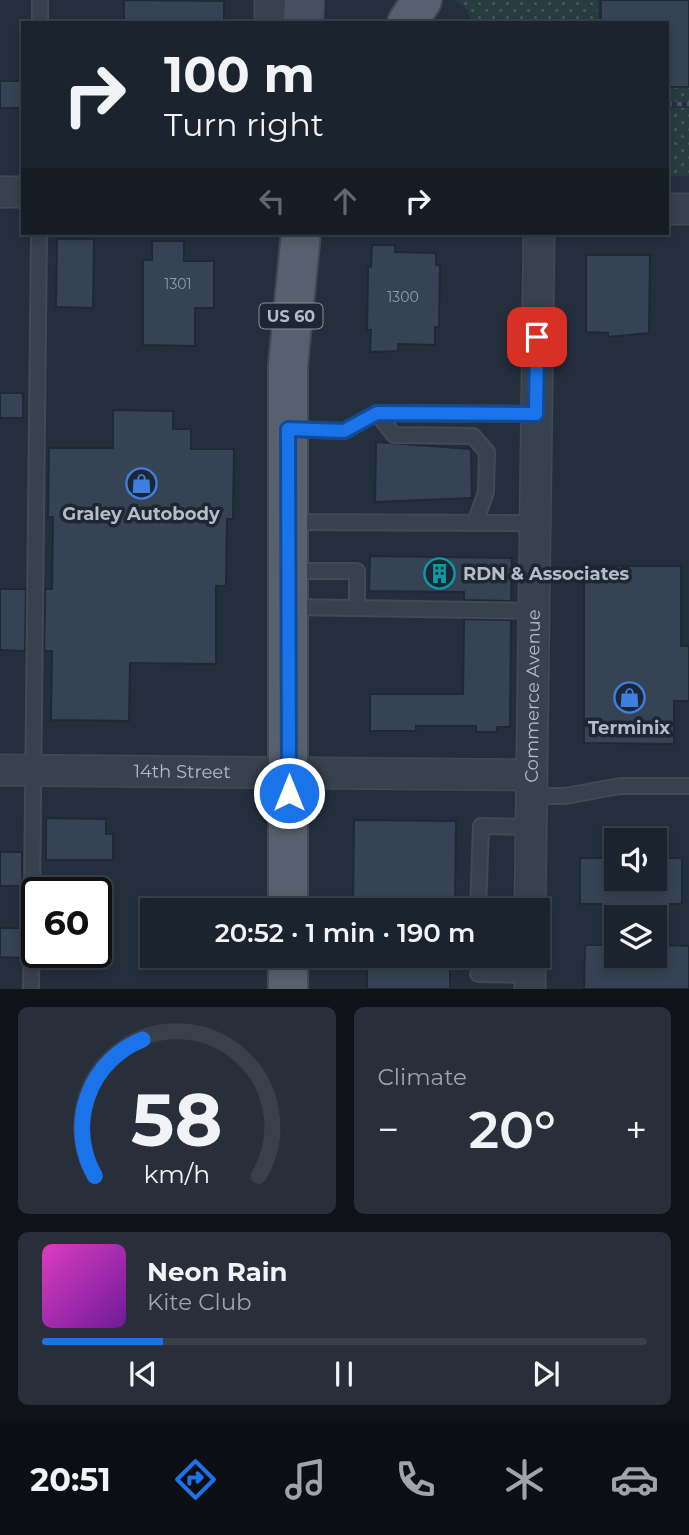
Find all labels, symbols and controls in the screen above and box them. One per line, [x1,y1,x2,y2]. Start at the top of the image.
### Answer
text: 100 m [164,45,315,104]
icon: right [49,49,140,140]
text: Turn right [164,105,324,144]
icon: left [253,182,291,220]
icon: ahead [326,182,364,220]
icon: right [399,182,437,220]
house number: 1301 [164,275,192,293]
house number: 1300 [387,288,419,306]
road number: US 60 [260,304,322,328]
pin [507,307,567,367]
icon: arrive [518,318,556,356]
shop icon: Graley Autobody [124,466,158,500]
place label: Graley Autobody [62,503,220,525]
building icon: RDN & Associates [423,557,457,591]
place label: RDN & Associates [463,563,630,585]
street label: Commerce Avenue [521,609,545,783]
shop icon: Terminix [612,681,646,715]
place label: Terminix [588,717,670,739]
position arrow [252,756,326,830]
street label: 14th Street [133,760,231,783]
map controls [604,828,667,968]
button: sound [604,828,667,891]
speed limit sign: 60 [21,877,112,968]
button: layers [604,905,667,968]
text: 20:52 · 1 min · 190 m [215,917,475,949]
text: Climate [378,1063,467,1091]
text: 58 [131,1077,222,1165]
text: 20° [469,1098,556,1161]
text: − [378,1106,399,1153]
text: + [625,1106,647,1153]
text: km/h [143,1159,210,1189]
text: Neon Rain [147,1256,288,1288]
text: Kite Club [147,1288,252,1316]
icon: previous [124,1355,162,1393]
icon: pause [325,1355,363,1393]
icon: next [527,1355,565,1393]
icon: directions [171,1455,220,1504]
icon: music [281,1455,330,1504]
icon: phone [391,1455,440,1504]
icon: climate [500,1455,549,1504]
icon: car [610,1455,659,1504]
text: 20:51 [30,1460,111,1499]

